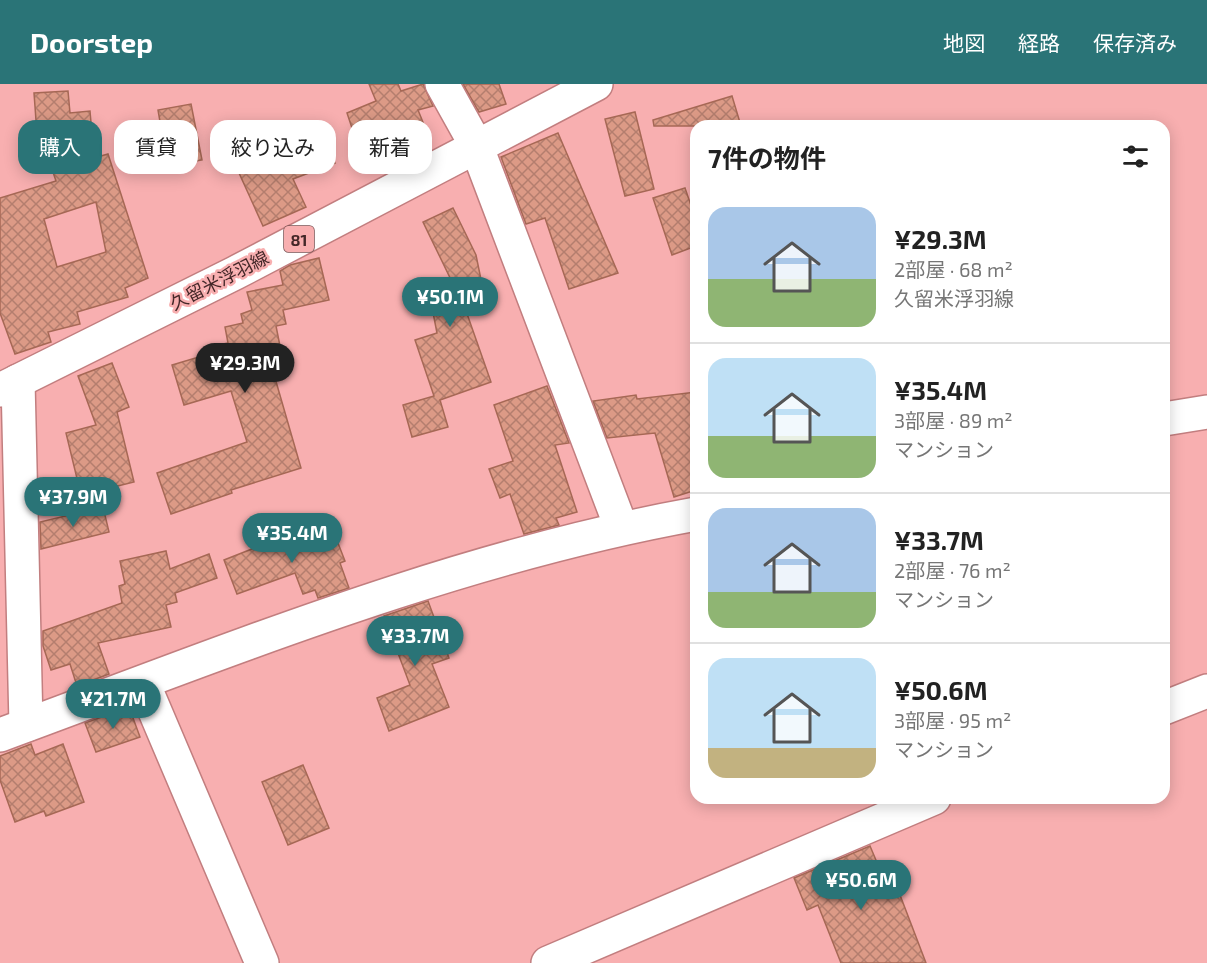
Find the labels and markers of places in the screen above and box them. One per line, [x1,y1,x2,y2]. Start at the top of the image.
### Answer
pin: ¥50.1M [401,277,499,328]
pin: ¥29.3M [196,343,294,394]
pin: ¥37.9M [24,477,122,528]
pin: ¥35.4M [243,513,341,564]
pin: ¥33.7M [366,616,464,667]
pin: ¥21.7M [64,679,162,730]
pin: ¥50.6M [812,860,910,911]

